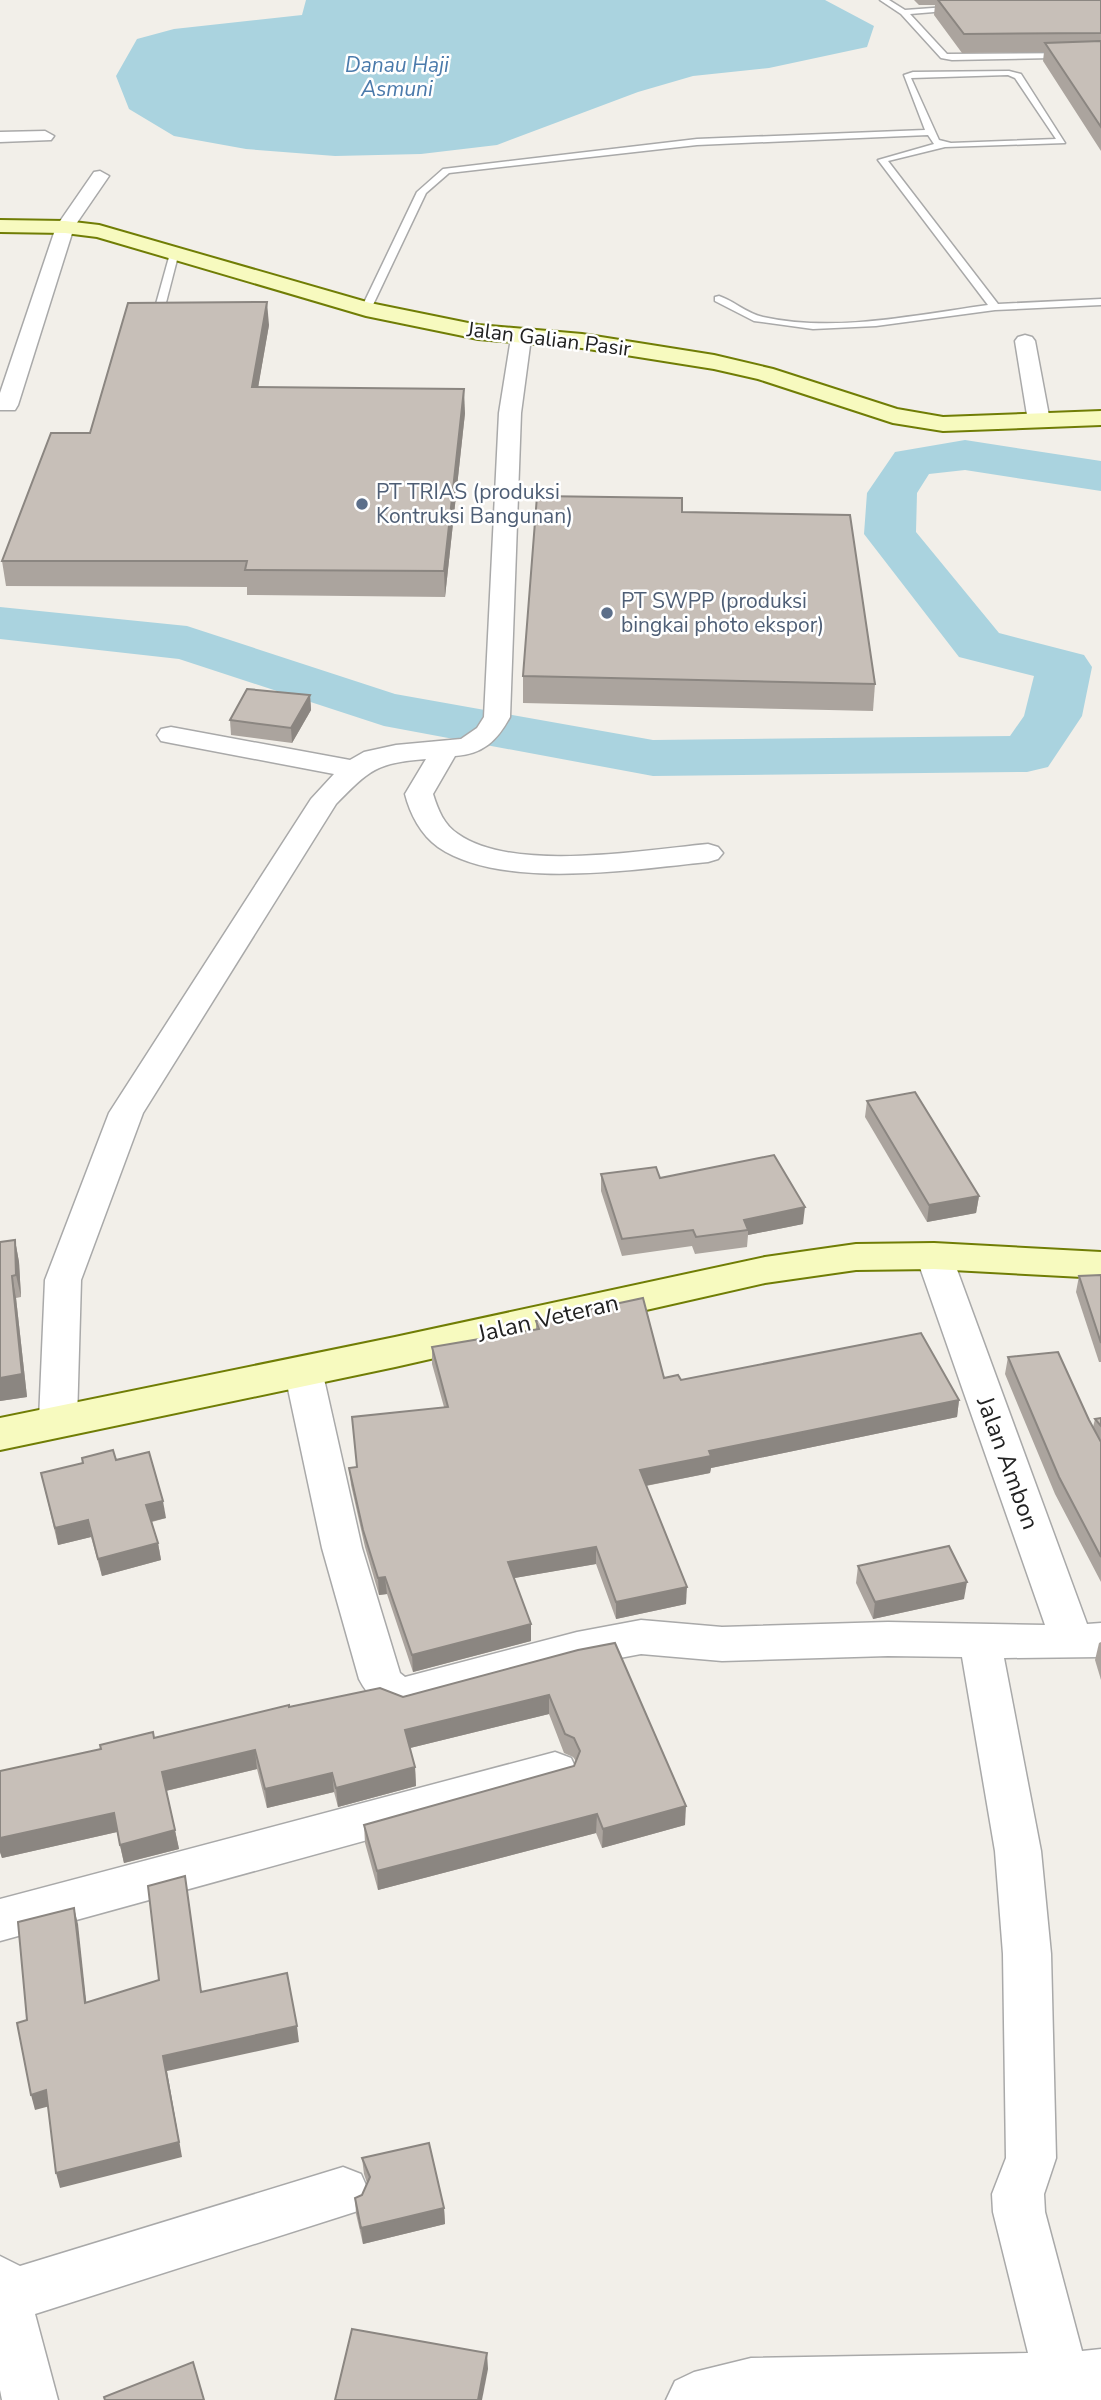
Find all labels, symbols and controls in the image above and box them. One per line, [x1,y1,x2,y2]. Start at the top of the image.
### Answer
water label: Danau Haji Asmuni [345,51,450,103]
street label: Jalan Galian Pasir [464,315,633,363]
place label: PT TRIAS (produksi Kontruksi Bangunan) [376,478,573,530]
marker: PT TRIAS (produksi Kontruksi Bangunan) [354,496,370,512]
place label: PT SWPP (produksi bingkai photo ekspor) [621,587,824,639]
marker: PT SWPP (produksi bingkai photo ekspor) [599,605,615,621]
street label: Jalan Veteran [473,1286,622,1350]
street label: Jalan Ambon [969,1391,1047,1534]

